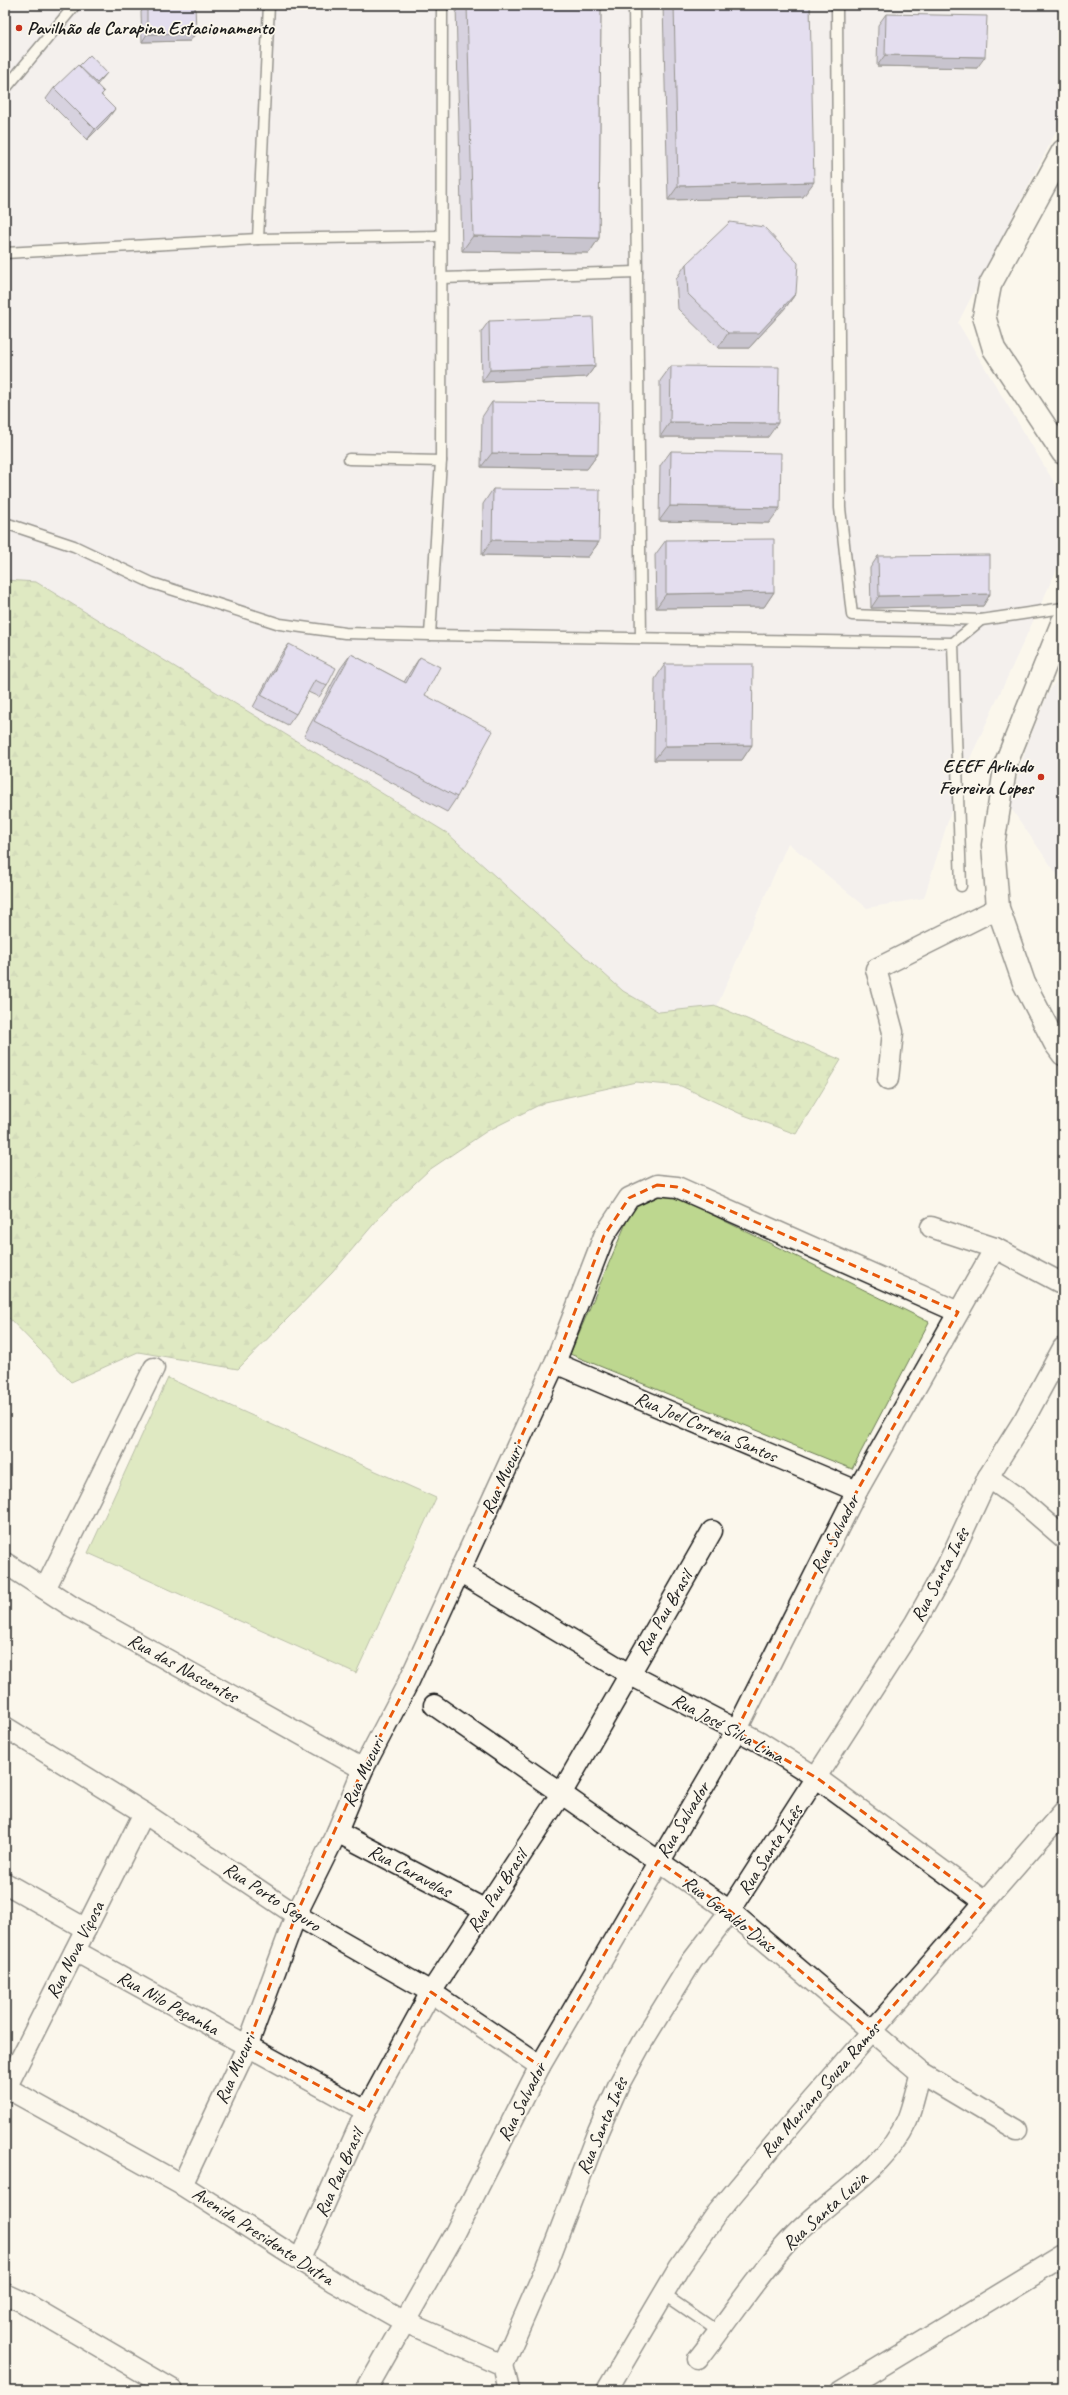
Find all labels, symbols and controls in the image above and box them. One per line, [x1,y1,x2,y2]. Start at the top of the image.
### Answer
place label: Pavilhão de Carapina Estacionamento [27,16,275,40]
marker: Pavilhão de Carapina Estacionamento [14,23,24,33]
place label: EEEF Arlindo Ferreira Lopes [939,754,1035,800]
marker: EEEF Arlindo Ferreira Lopes [1036,772,1046,782]
street label: Rua Joel Correia Santos [631,1386,782,1468]
street label: Rua Mucuri [476,1438,529,1517]
street label: Rua Salvador [805,1489,866,1577]
street label: Rua Santa Inês [905,1522,976,1626]
street label: Rua Pau Brasil [630,1563,700,1660]
street label: Rua das Nascentes [124,1628,244,1709]
street label: Rua José Silva Lima [668,1687,790,1769]
street label: Rua Mucuri [337,1731,390,1810]
street label: Rua Salvador [651,1776,716,1862]
street label: Rua Santa Inês [732,1798,809,1899]
street label: Rua Caravelas [364,1839,458,1904]
street label: Rua Pau Brasil [461,1842,535,1937]
street label: Rua Porto Seguro [219,1857,326,1938]
street label: Rua Geraldo Dias [678,1870,782,1959]
street label: Rua Nova Viçosa [40,1896,110,2003]
street label: Rua Nilo Peçanha [113,1965,224,2041]
street label: Rua Mariano Souza Ramos [755,2016,886,2162]
street label: Rua Mucuri [209,2028,262,2108]
street label: Rua Salvador [492,2057,553,2145]
street label: Rua Santa Inês [571,2072,634,2178]
street label: Rua Pau Brasil [309,2122,371,2221]
street label: Rua Santa Luzia [777,2165,874,2256]
street label: Avenida Presidente Dutra [188,2181,340,2292]

